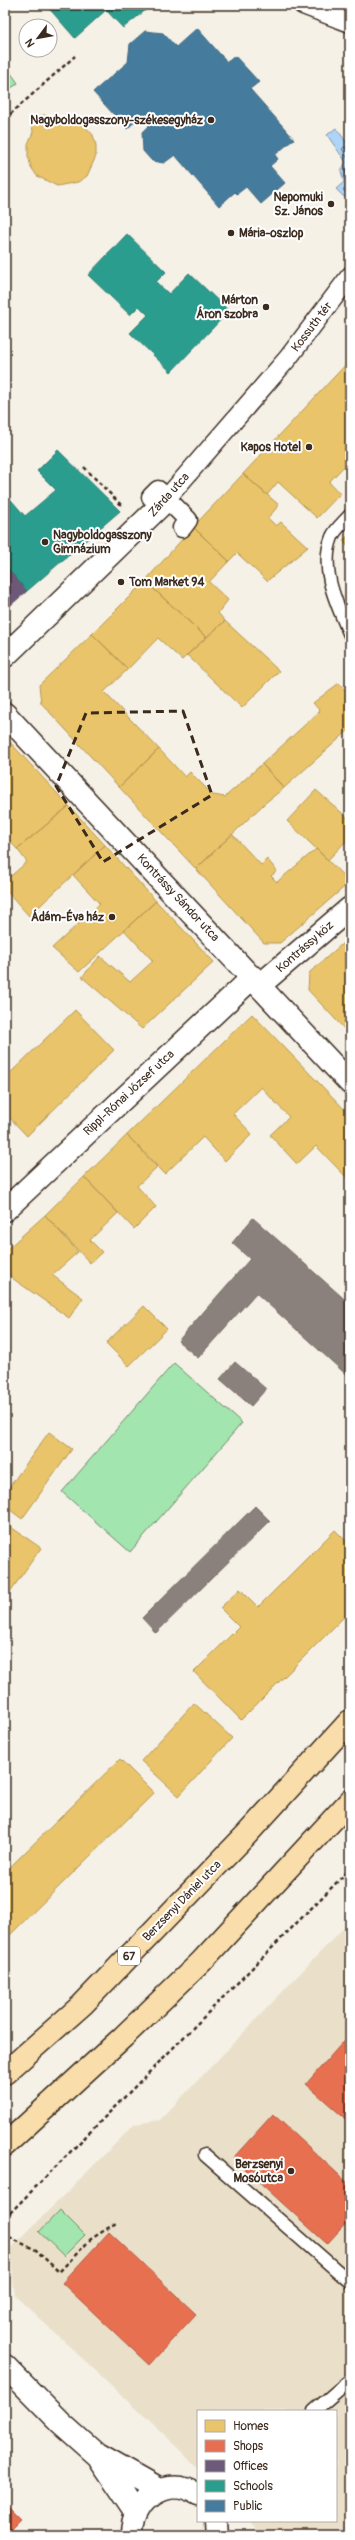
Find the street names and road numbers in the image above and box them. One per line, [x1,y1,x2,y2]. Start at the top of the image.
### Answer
street label: Kossuth tér [288,298,336,355]
street label: Zárda utca [145,469,193,520]
street label: Kontrássy Sándor utca [134,851,223,945]
street label: Kontrássy köz [273,918,337,976]
street label: Rippl-Rónai József utca [80,1047,178,1139]
street label: Berzsenyi Dániel utca [140,1857,225,1945]
road number: 67 [118,1947,140,1965]

